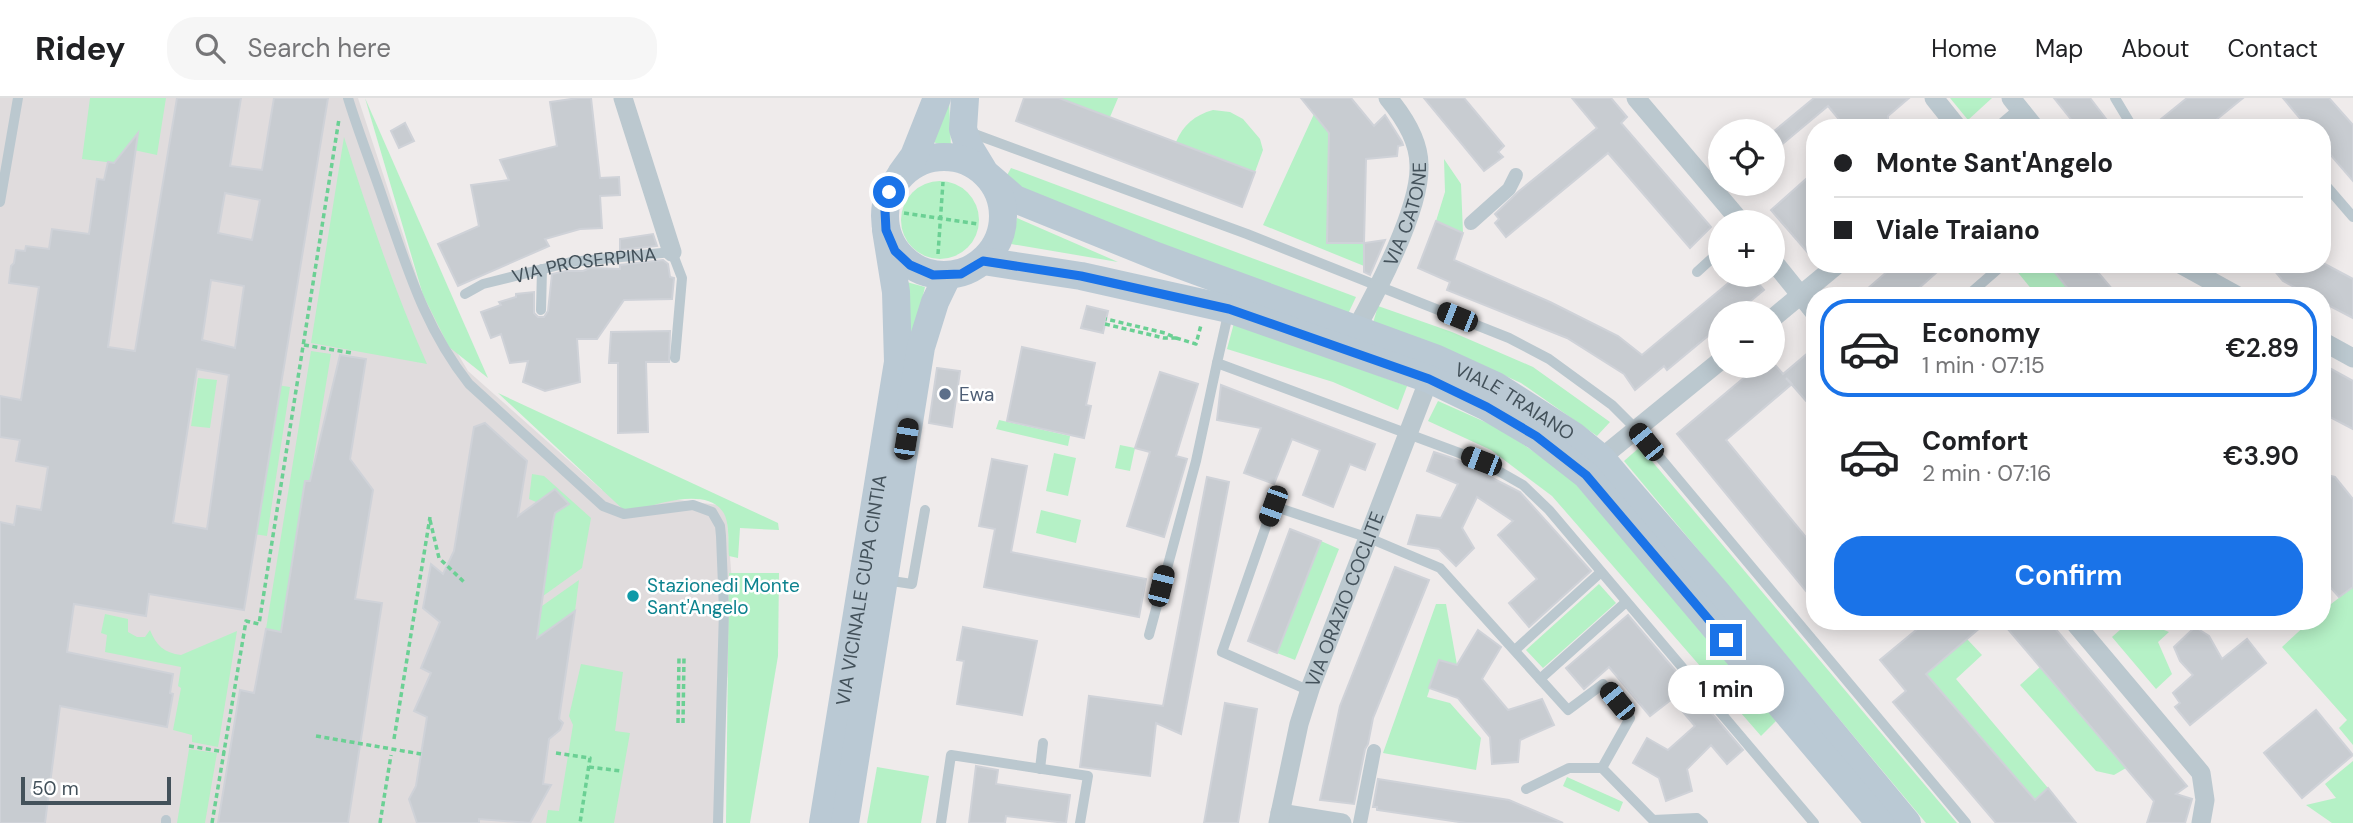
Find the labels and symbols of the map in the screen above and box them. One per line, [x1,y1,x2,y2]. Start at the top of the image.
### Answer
street label: VIA CATONE [1378,162,1432,270]
route start [873,176,905,208]
street label: VIA PROSERPINA [509,242,658,289]
car [1434,299,1481,335]
street label: VIALE TRAIANO [1450,357,1579,446]
place label: Ewa [959,382,994,407]
marker: Ewa [937,386,953,402]
car [893,417,920,461]
car [1625,419,1668,465]
car [1458,444,1505,478]
street label: VIA VICINALE CUPA CINTIA [830,472,893,708]
car [1256,483,1291,529]
street label: VIA ORAZIO COCLITE [1300,508,1390,691]
car [1146,563,1177,609]
place label: Stazionedi Monte Sant'Angelo [647,573,800,620]
marker: Stazionedi Monte Sant'Angelo [625,588,641,604]
route end [1710,624,1742,656]
callout: 1 min [1668,664,1784,714]
car [1596,678,1639,724]
scale bar [21,774,172,806]

